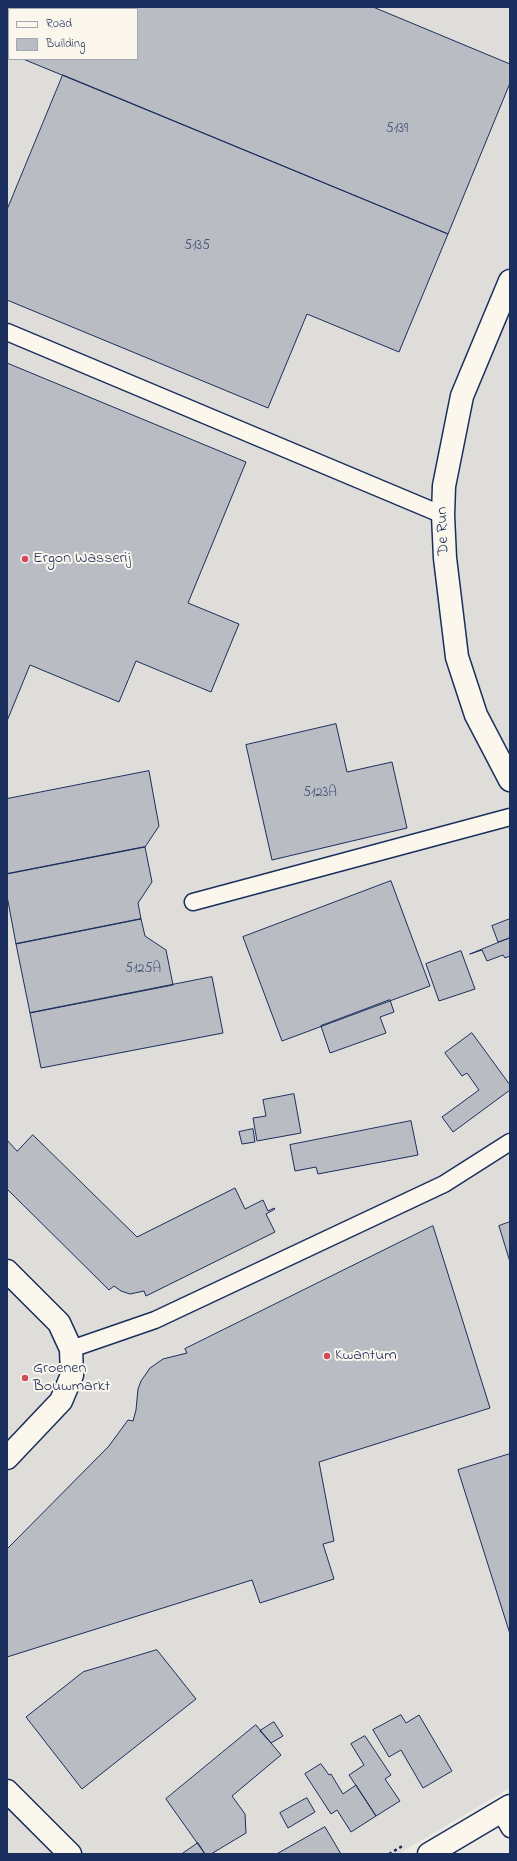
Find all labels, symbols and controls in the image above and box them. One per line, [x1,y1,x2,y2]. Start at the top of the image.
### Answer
legend [8,8,138,60]
text: Road [46,15,72,33]
text: Building [46,35,85,53]
house number: 5139 [386,122,408,138]
house number: 5135 [184,239,210,255]
street label: De Run [434,506,454,556]
place label: Ergon Wasserij [33,549,131,569]
marker: Ergon Wasserij [20,554,30,564]
house number: 5123A [303,786,337,802]
house number: 5125A [125,962,161,978]
place label: Kwantum [335,1346,397,1366]
marker: Kwantum [322,1351,332,1361]
place label: Groenen Bouwmarkt [33,1359,110,1397]
marker: Groenen Bouwmarkt [20,1373,30,1383]

